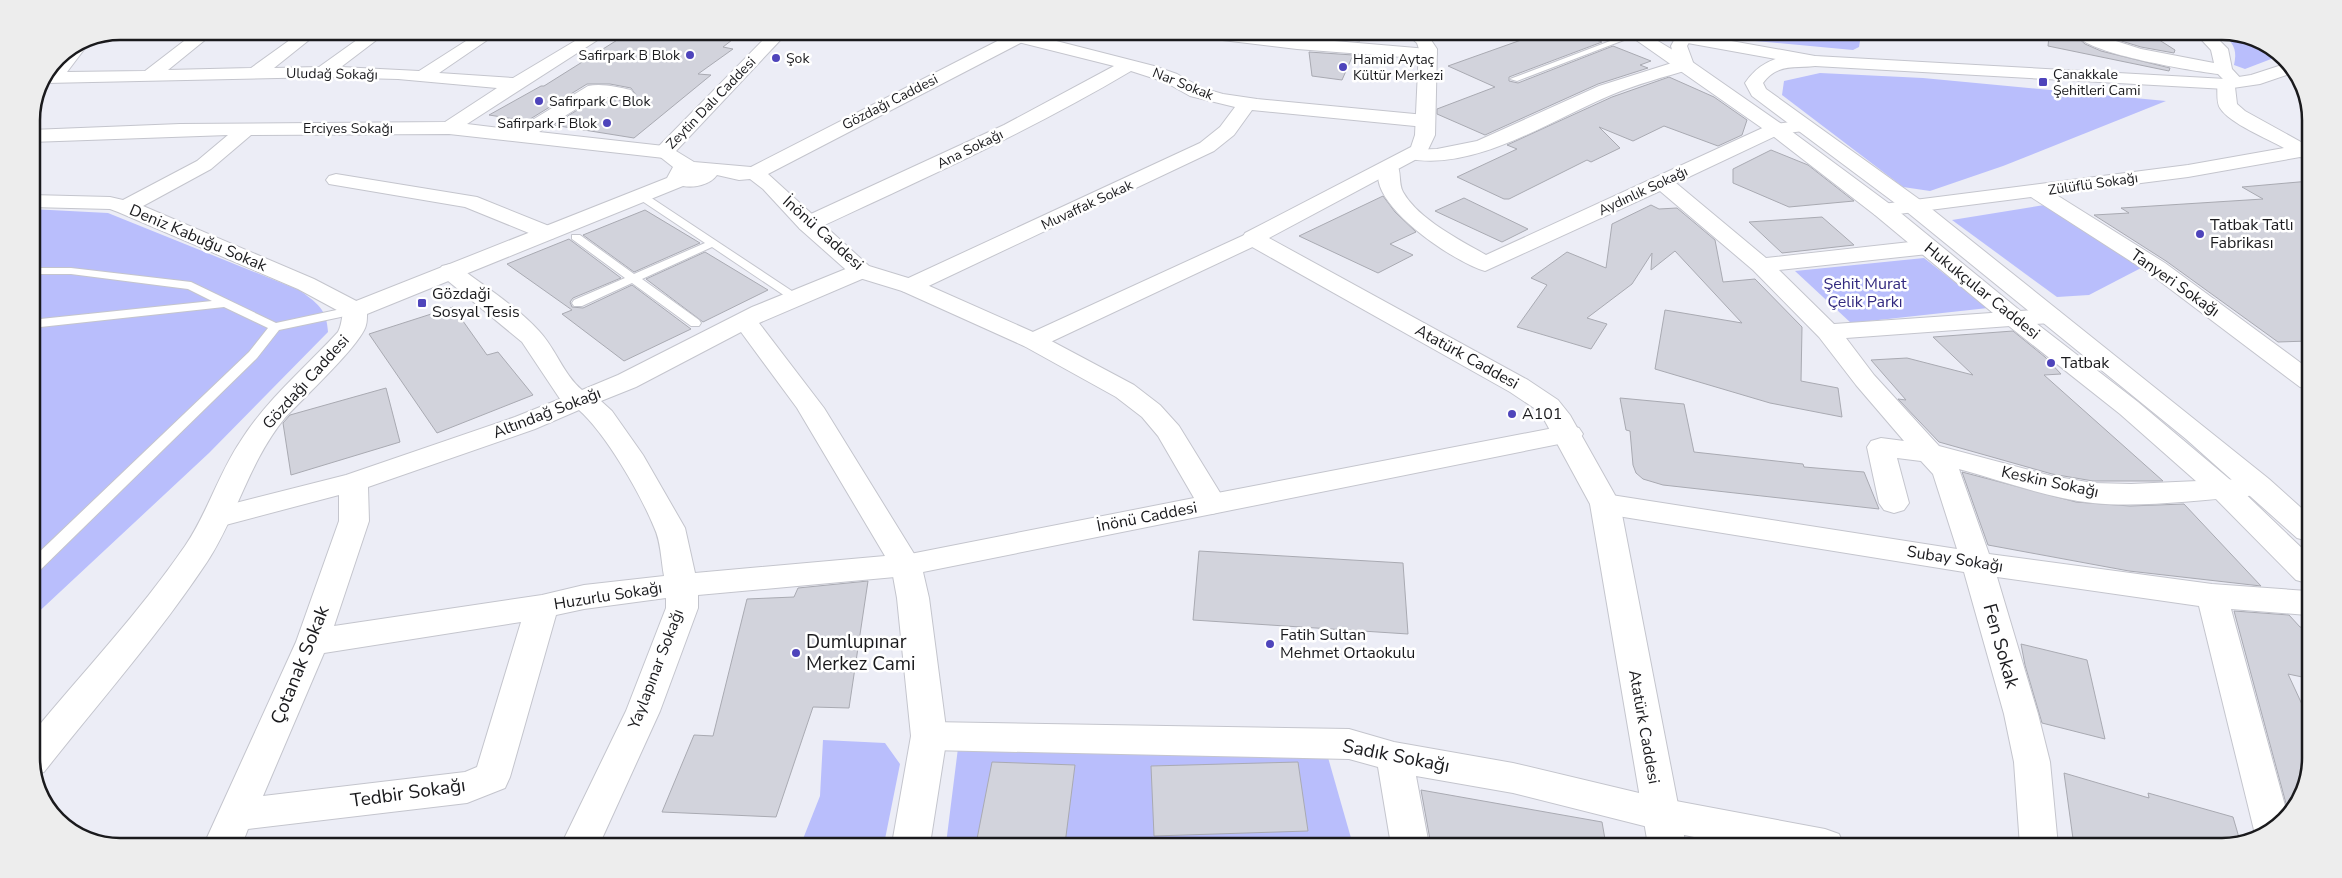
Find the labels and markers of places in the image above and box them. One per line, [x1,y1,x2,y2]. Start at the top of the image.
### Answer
place label: Safirpark B Blok [579,46,681,65]
marker: Safirpark B Blok [684,49,696,61]
place label: Şok [786,49,810,68]
place label: Hamid Aytaç Kültür Merkezi [1353,50,1443,85]
marker: Şok [770,52,782,64]
marker: Hamid Aytaç Kültür Merkezi [1337,61,1349,73]
place label: Çanakkale Şehitleri Cami [2053,65,2140,100]
marker: Çanakkale Şehitleri Cami [2037,76,2049,88]
place label: Safirpark C Blok [549,92,651,111]
marker: Safirpark C Blok [533,95,545,107]
place label: Safirpark F Blok [497,114,598,133]
marker: Safirpark F Blok [601,117,613,129]
place label: Tatbak Tatlı Fabrikası [2210,214,2293,254]
marker: Tatbak Tatlı Fabrikası [2194,228,2206,240]
place label: Gözdaği Sosyal Tesi̇s [432,283,520,323]
marker: Gözdaği Sosyal Tesi̇s [416,297,428,309]
place label: Tatbak [2061,352,2110,374]
marker: Tatbak [2045,357,2057,369]
place label: A101 [1522,403,1562,425]
marker: A101 [1506,408,1518,420]
place label: Fatih Sultan Mehmet Ortaokulu [1280,624,1415,664]
place label: Dumlupınar Merkez Cami [806,629,915,677]
marker: Fatih Sultan Mehmet Ortaokulu [1264,638,1276,650]
marker: Dumlupınar Merkez Cami [790,647,802,659]

